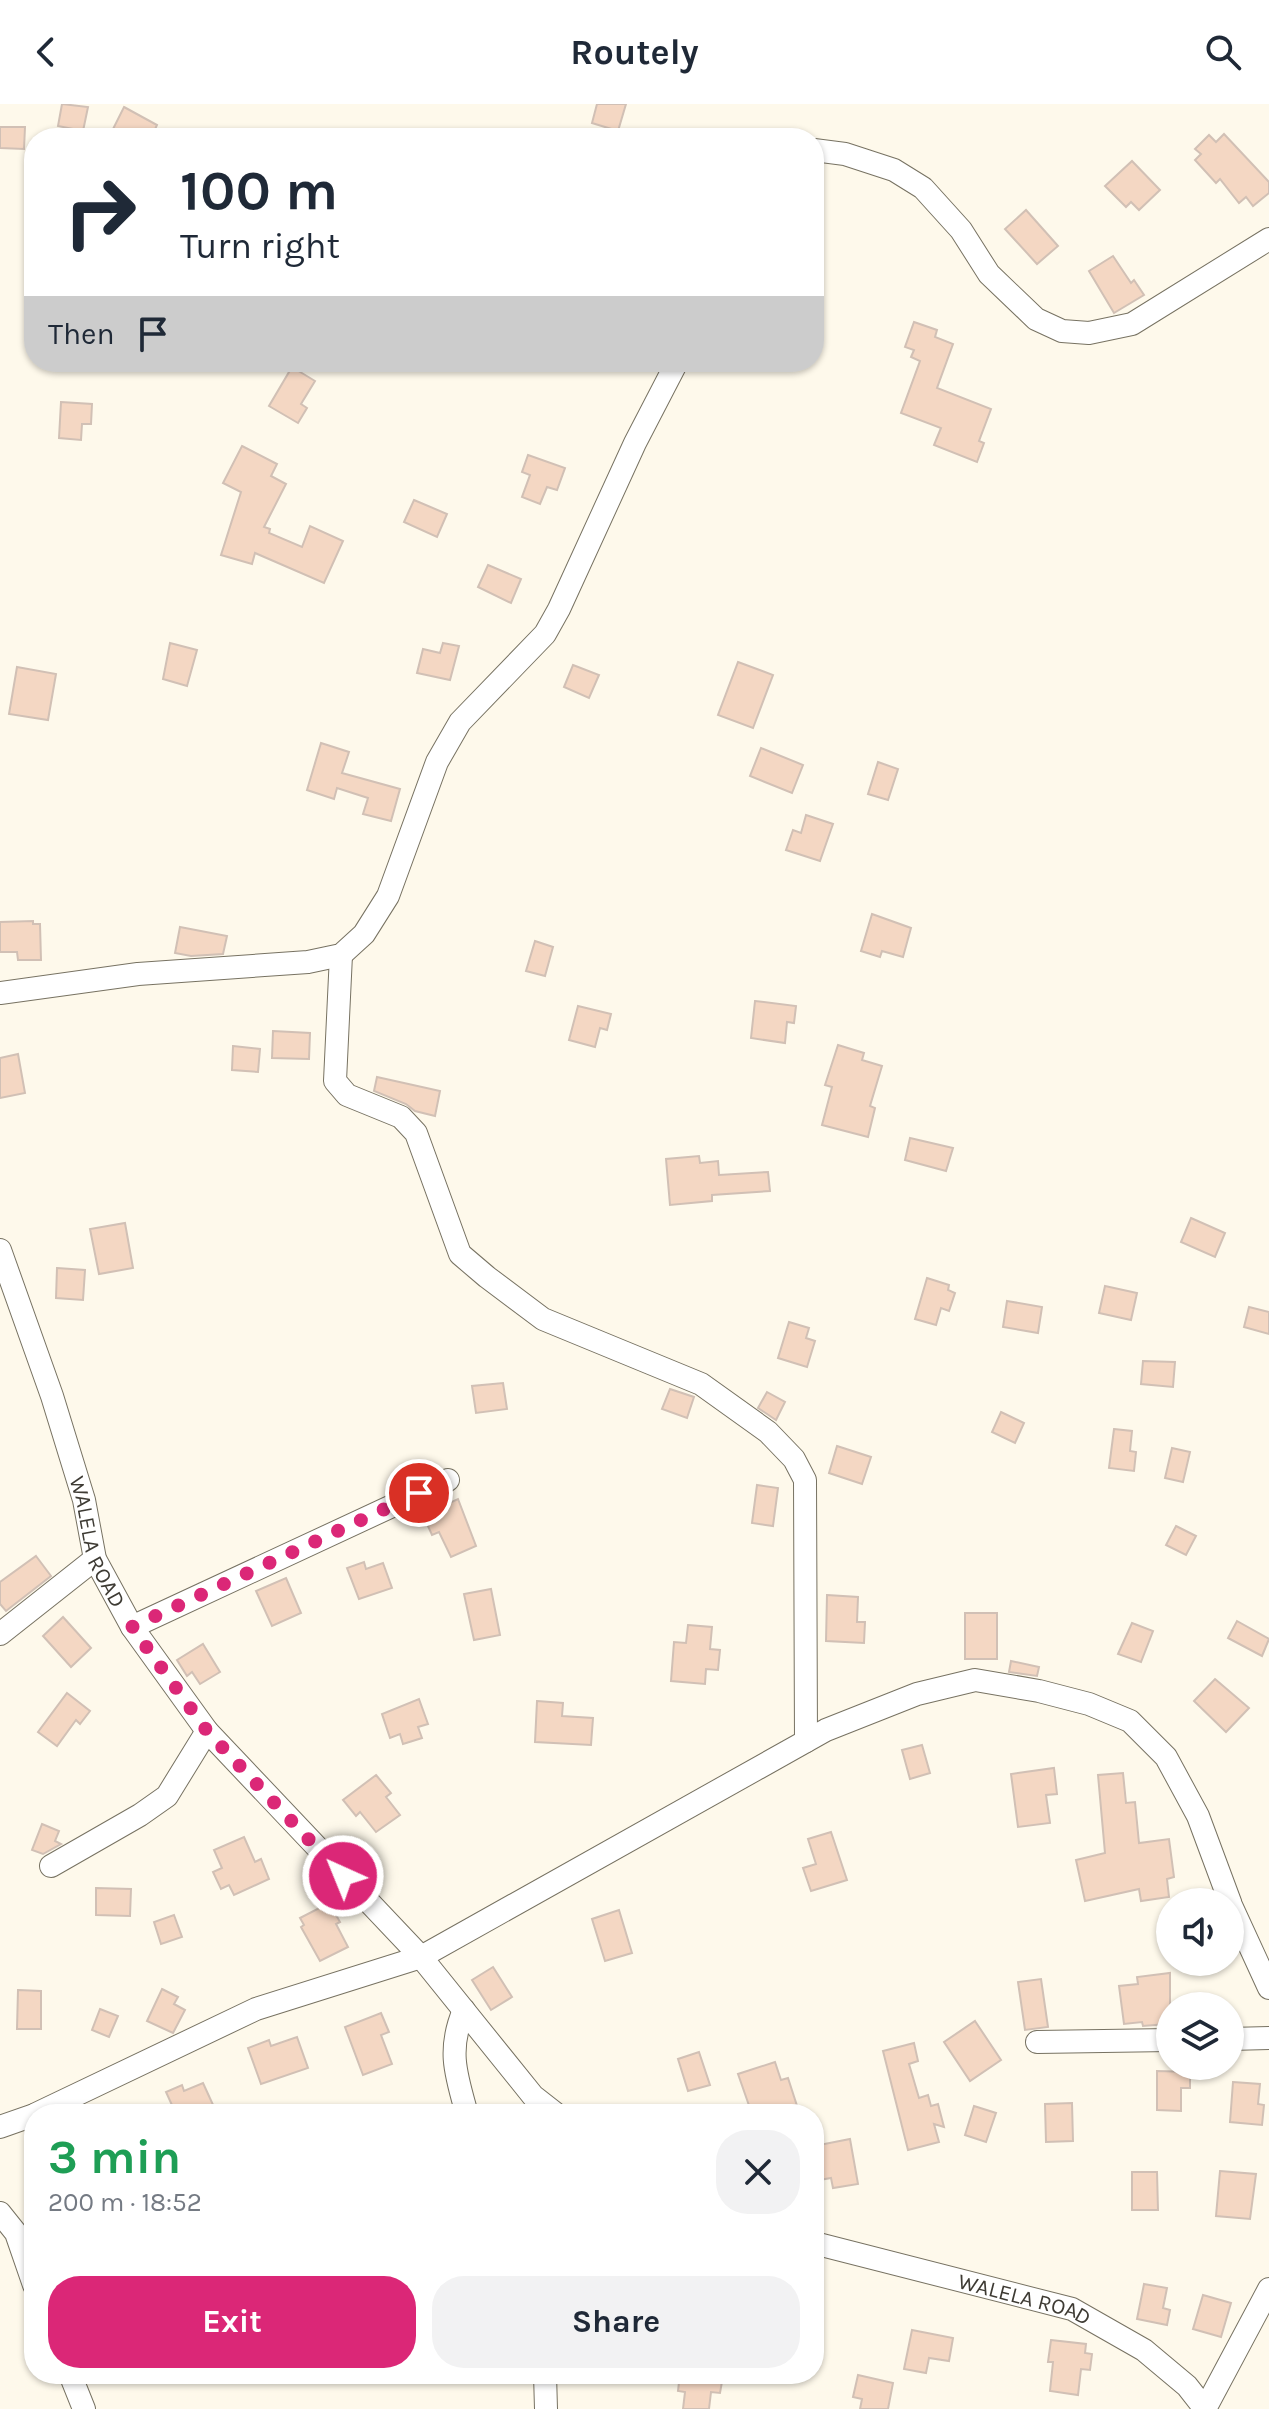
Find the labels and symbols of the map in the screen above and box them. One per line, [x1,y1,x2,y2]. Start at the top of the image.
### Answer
pin [385,1459,453,1527]
street label: WALELA ROAD [63,1473,131,1612]
position arrow [301,1834,385,1918]
street label: WALELA ROAD [955,2268,1096,2331]

